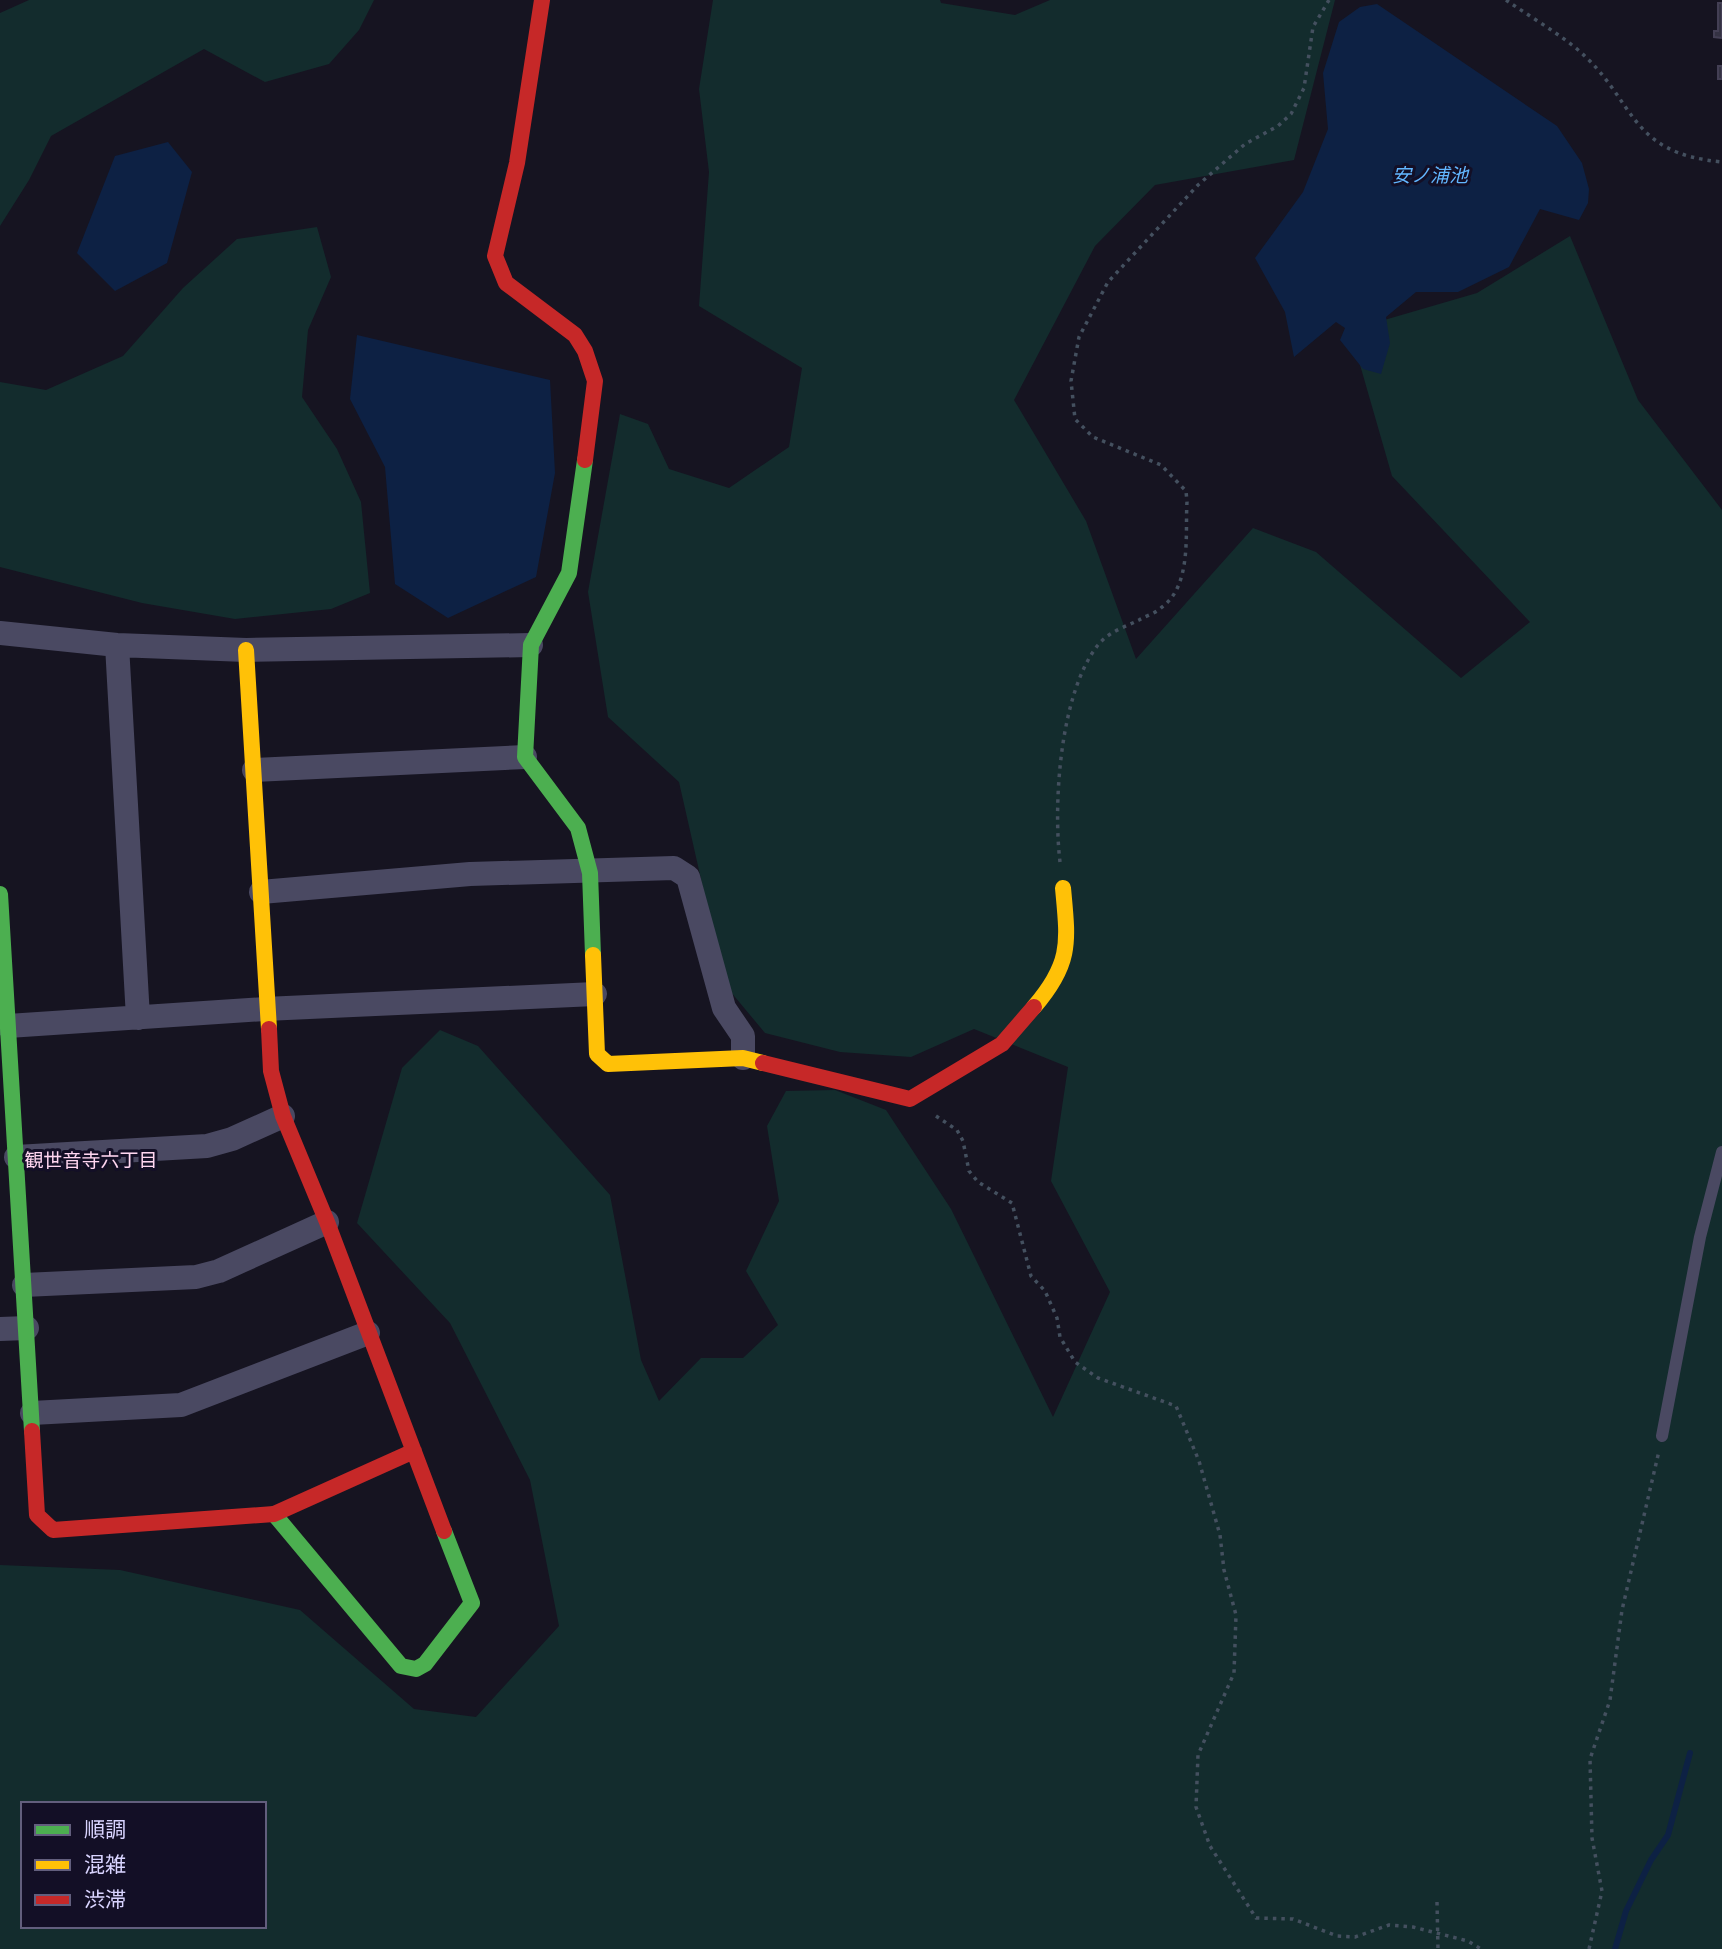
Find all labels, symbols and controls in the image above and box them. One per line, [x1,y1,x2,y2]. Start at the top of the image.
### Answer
water label: 安ノ浦池 [1392,164,1470,187]
district label: 観世音寺六丁目 [24,1149,158,1172]
legend [21,1802,266,1928]
text: 順調 [84,1817,126,1842]
text: 混雑 [84,1852,126,1877]
text: 渋滞 [84,1887,126,1912]

